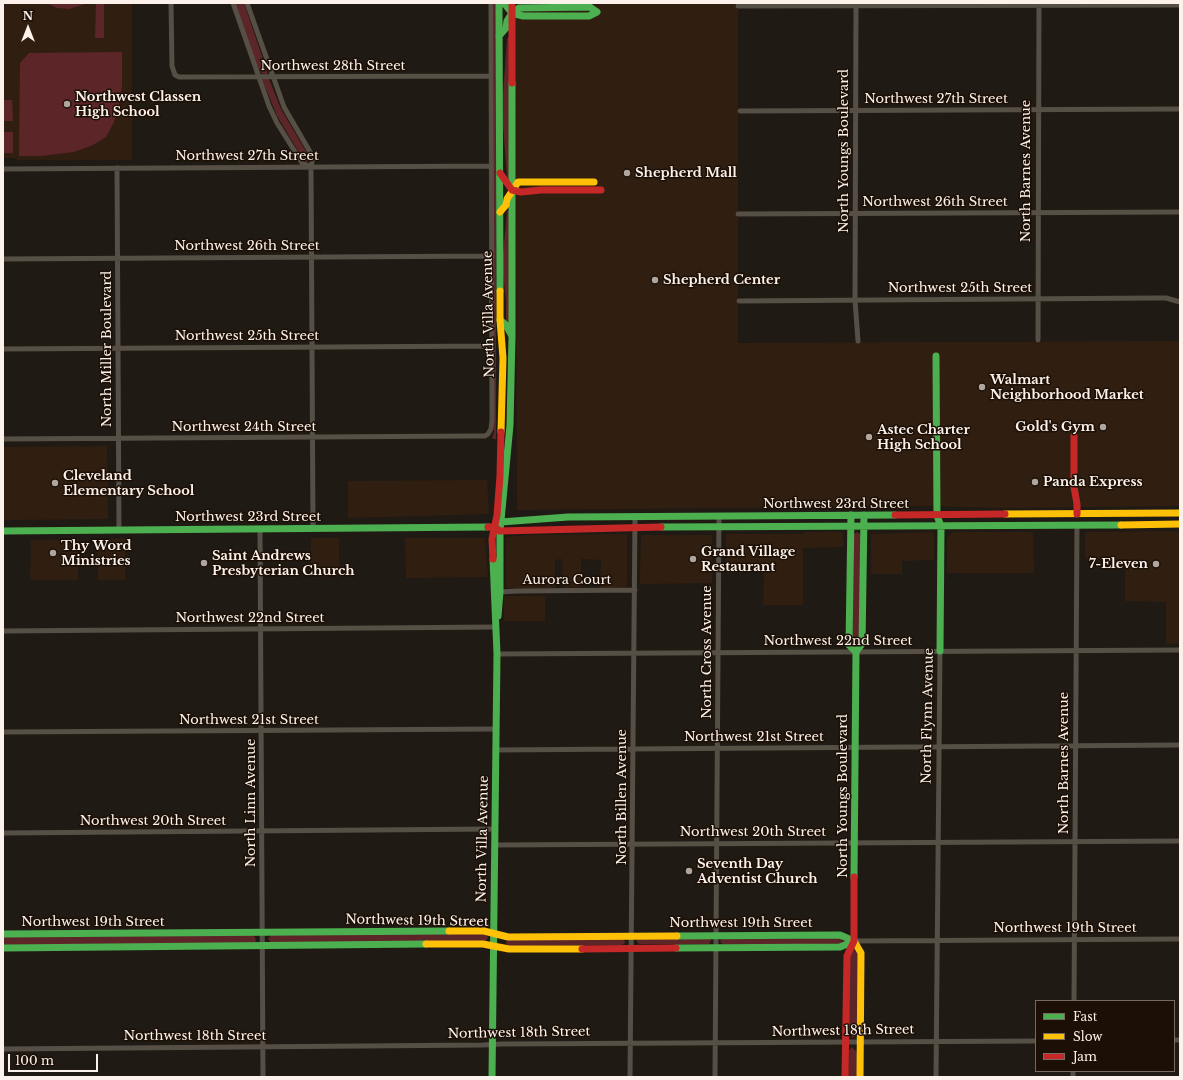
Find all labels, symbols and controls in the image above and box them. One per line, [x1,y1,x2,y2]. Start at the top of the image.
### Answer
north arrow [8,8,48,48]
text: N [23,9,33,23]
street label: Northwest 28th Street [260,58,406,74]
street label: North Youngs Boulevard [836,69,852,233]
place label: Northwest Classen High School [75,89,201,120]
street label: Northwest 27th Street [864,91,1008,107]
marker: Northwest Classen High School [62,99,72,109]
street label: North Barnes Avenue [1018,100,1034,242]
street label: Northwest 27th Street [175,148,319,164]
place label: Shepherd Mall [635,165,737,181]
marker: Shepherd Mall [622,168,632,178]
street label: Northwest 26th Street [862,194,1008,210]
street label: Northwest 26th Street [174,238,320,254]
street label: North Villa Avenue [480,250,498,378]
street label: North Miller Boulevard [99,271,115,427]
place label: Shepherd Center [663,272,780,288]
marker: Shepherd Center [650,275,660,285]
street label: Northwest 25th Street [888,280,1032,296]
street label: Northwest 25th Street [175,328,319,344]
place label: Walmart Neighborhood Market [990,372,1144,403]
marker: Walmart Neighborhood Market [977,382,987,392]
street label: Northwest 24th Street [172,419,316,435]
place label: Gold's Gym [1015,419,1095,435]
place label: Astec Charter High School [877,422,970,453]
marker: Gold's Gym [1098,422,1108,432]
marker: Astec Charter High School [864,432,874,442]
place label: Cleveland Elementary School [63,468,194,499]
place label: Panda Express [1043,474,1143,490]
marker: Panda Express [1030,477,1040,487]
marker: Cleveland Elementary School [50,478,60,488]
street label: Northwest 23rd Street [763,496,909,512]
street label: Northwest 23rd Street [175,509,321,525]
place label: Thy Word Ministries [61,538,132,569]
place label: Grand Village Restaurant [701,544,795,575]
marker: Thy Word Ministries [48,548,58,558]
place label: Saint Andrews Presbyterian Church [212,548,355,579]
marker: Grand Village Restaurant [688,554,698,564]
place label: 7-Eleven [1089,556,1148,572]
marker: Saint Andrews Presbyterian Church [199,558,209,568]
marker: 7-Eleven [1151,559,1161,569]
street label: Aurora Court [522,572,612,588]
street label: North Cross Avenue [699,585,715,719]
street label: Northwest 22nd Street [175,610,325,626]
street label: Northwest 22nd Street [763,633,913,649]
street label: North Flynn Avenue [919,648,937,784]
street label: North Barnes Avenue [1056,692,1072,834]
street label: Northwest 21st Street [179,712,319,728]
street label: North Youngs Boulevard [835,714,851,878]
street label: North Billen Avenue [614,729,630,865]
street label: Northwest 21st Street [684,729,824,745]
street label: North Linn Avenue [243,739,259,867]
street label: North Villa Avenue [474,775,492,903]
street label: Northwest 20th Street [80,813,226,829]
street label: Northwest 20th Street [680,824,826,840]
place label: Seventh Day Adventist Church [697,856,817,887]
marker: Seventh Day Adventist Church [684,866,694,876]
street label: Northwest 19th Street [345,912,489,930]
street label: Northwest 19th Street [21,914,165,930]
street label: Northwest 19th Street [669,915,813,931]
street label: Northwest 19th Street [993,920,1137,936]
legend [1035,1000,1175,1072]
text: Fast [1073,1009,1097,1024]
street label: Northwest 18th Street [771,1022,915,1040]
street label: Northwest 18th Street [447,1024,591,1042]
street label: Northwest 18th Street [124,1028,266,1044]
text: Slow [1073,1029,1102,1044]
scale bar [10,1046,100,1072]
text: Jam [1073,1049,1097,1064]
text: 100 m [15,1053,54,1068]

